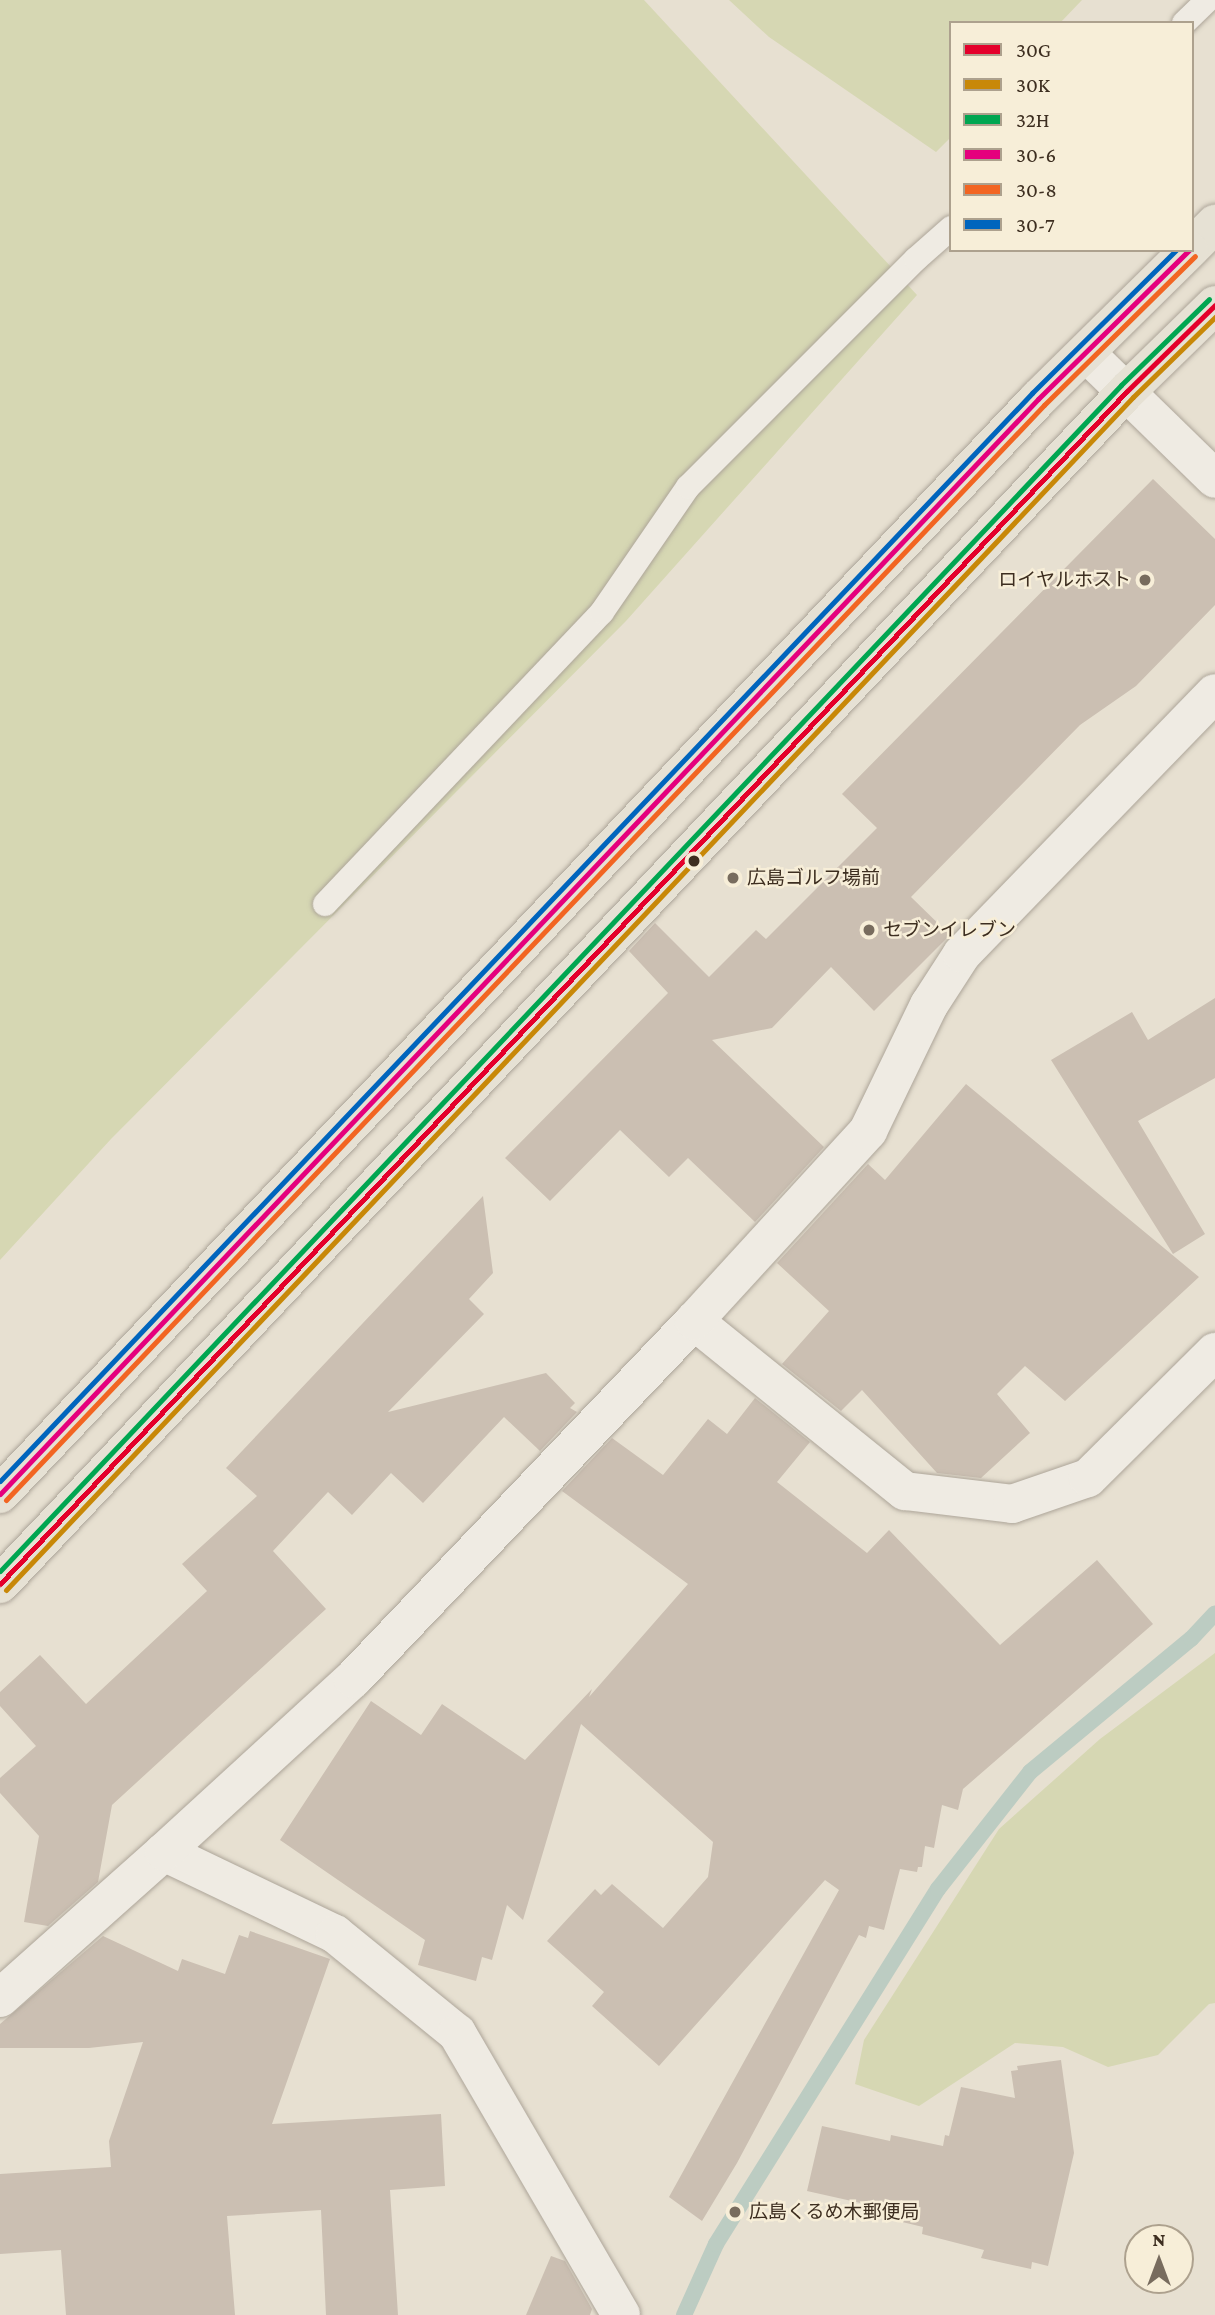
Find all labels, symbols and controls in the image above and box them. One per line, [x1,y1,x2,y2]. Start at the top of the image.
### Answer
legend [949,21,1194,252]
text: 30G [1016,38,1051,62]
text: 30K [1016,73,1050,97]
text: 32H [1016,108,1050,132]
text: 30-6 [1016,143,1056,167]
text: 30-8 [1016,178,1057,202]
text: 30-7 [1016,213,1055,237]
place label: ロイヤルホスト [998,569,1131,591]
marker: ロイヤルホスト [1137,572,1153,588]
unlabelled marker [687,854,701,868]
place label: 広島ゴルフ場前 [747,867,880,889]
marker: 広島ゴルフ場前 [725,870,741,886]
place label: セブンイレブン [883,919,1016,941]
marker: セブンイレブン [861,922,877,938]
place label: 広島くるめ木郵便局 [749,2201,920,2223]
marker: 広島くるめ木郵便局 [727,2204,743,2220]
north arrow [1124,2224,1194,2294]
text: N [1153,2229,1165,2250]

